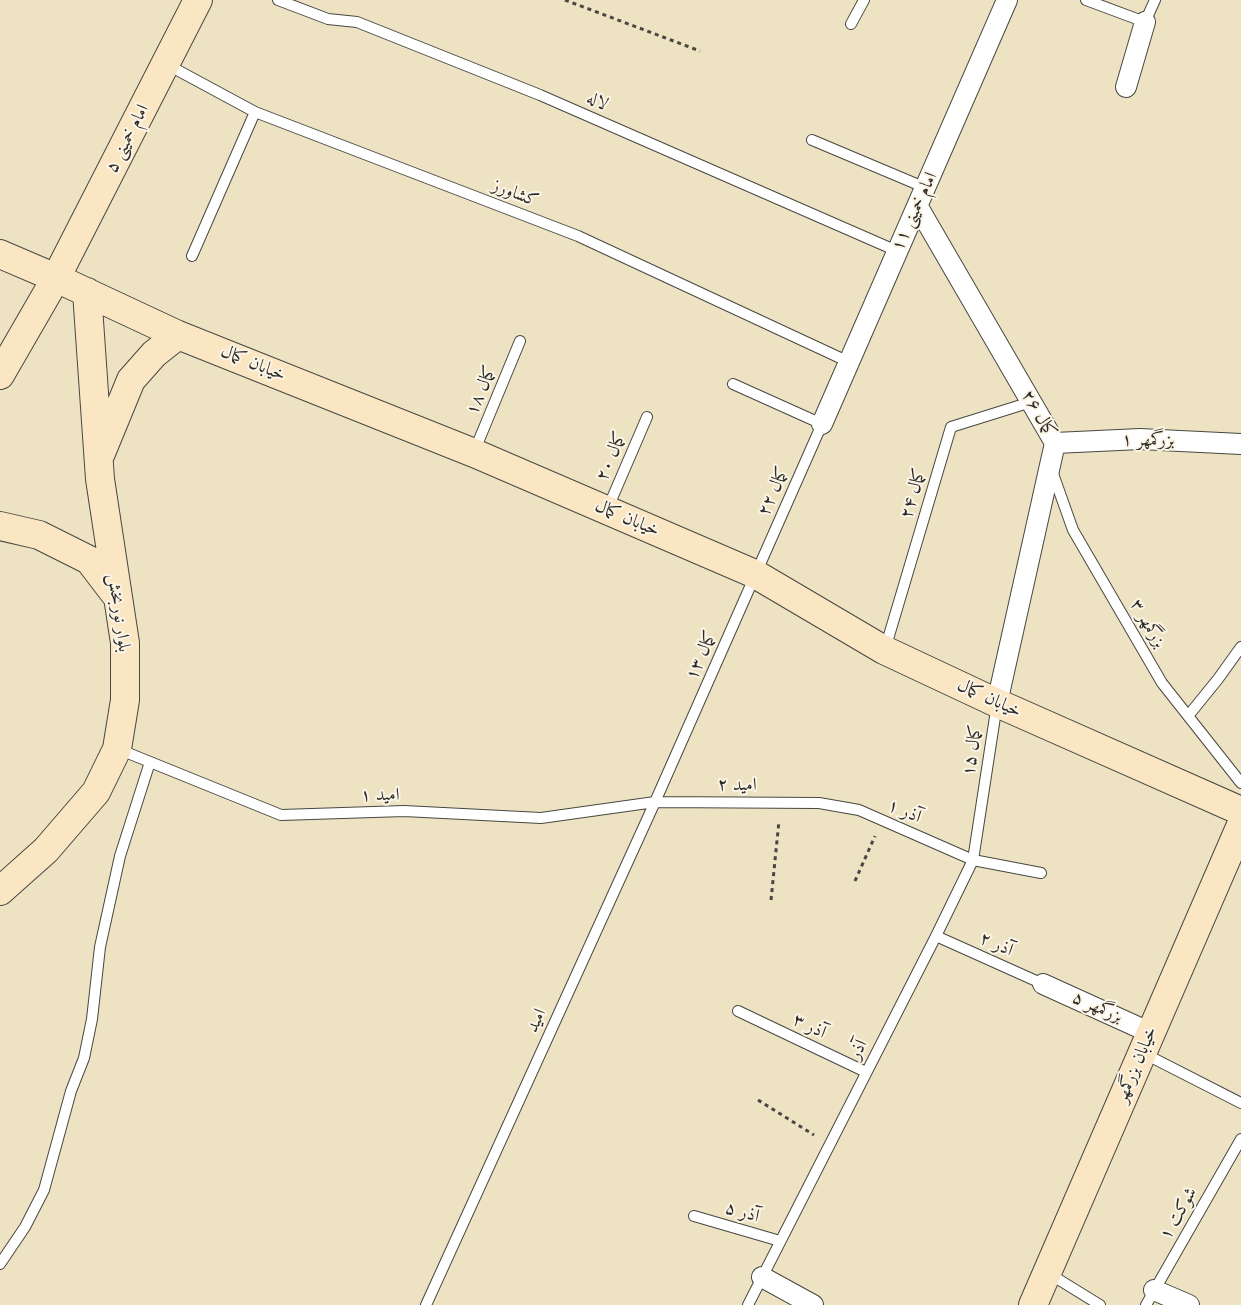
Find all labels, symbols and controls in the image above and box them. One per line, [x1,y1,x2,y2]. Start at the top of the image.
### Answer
street label: لاله [583,88,611,116]
street label: امام خمینی ۵ [102,101,154,177]
street label: امام خمینی ۱۱ [887,169,943,255]
street label: کشاورز [489,175,541,213]
street label: خیابان کمال [217,341,289,387]
street label: کمال ۱۸ [462,363,502,419]
street label: کمال ۲۶ [1016,386,1060,442]
street label: کمال ۲۰ [592,429,632,485]
street label: بزرگمهر ۱ [1121,430,1175,452]
street label: کمال ۲۲ [754,464,794,520]
street label: کمال ۲۴ [896,466,932,522]
street label: خیابان کمال [591,496,663,542]
street label: بلوار نوربخش [102,572,134,654]
street label: بزرگمهر ۳ [1124,596,1170,652]
street label: کمال ۱۳ [682,628,722,684]
street label: خیابان کمال [954,675,1024,723]
street label: کمال ۱۵ [958,724,988,778]
street label: امید ۲ [717,775,757,797]
street label: امید ۱ [360,785,400,807]
street label: آذر ۱ [884,795,924,829]
street label: آذر ۲ [976,928,1016,962]
street label: بزرگمهر ۵ [1069,987,1125,1029]
street label: امید [522,1006,552,1036]
street label: آذر ۳ [789,1010,829,1044]
street label: خیابان بزرگمهر [1111,1024,1163,1106]
street label: آذر [845,1037,873,1063]
street label: شوکت ۱ [1155,1184,1203,1244]
street label: آذر ۵ [722,1198,762,1228]

